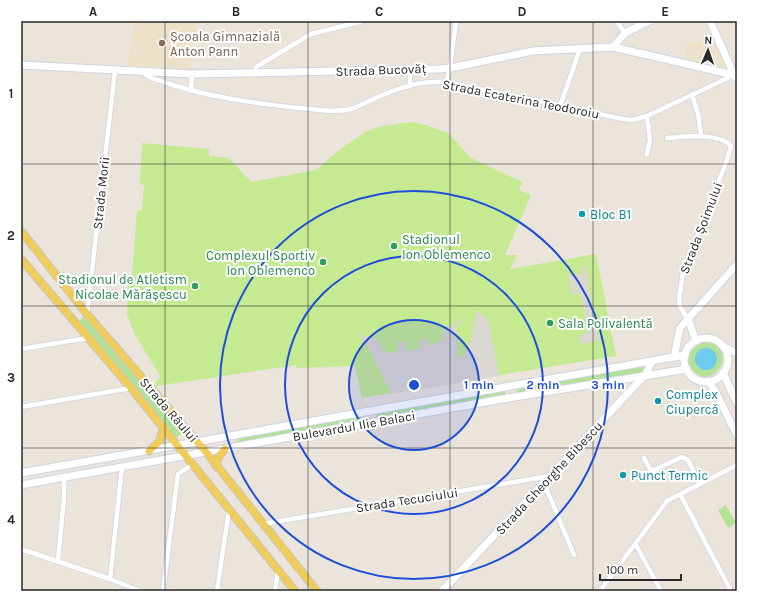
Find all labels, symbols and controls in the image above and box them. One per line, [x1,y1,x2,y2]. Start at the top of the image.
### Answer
text: A [89,4,97,19]
text: B [232,4,240,19]
text: C [375,4,383,19]
text: D [518,4,527,19]
text: E [661,4,669,19]
place label: Școala Gimnazială Anton Pann [170,29,280,59]
north arrow [688,30,728,70]
text: N [704,34,713,47]
marker: Școala Gimnazială Anton Pann [157,38,167,48]
street label: Strada Bucovăț [335,61,427,79]
street label: Strada Ecaterina Teodoroiu [441,76,601,122]
text: 1 [9,86,13,101]
street label: Strada Morii [90,156,112,230]
street label: Strada Șoimului [677,180,725,276]
place label: Bloc B1 [590,207,631,222]
marker: Bloc B1 [577,209,587,219]
text: 2 [7,228,15,243]
place label: Stadionul Ion Oblemenco [402,232,491,262]
marker: Stadionul Ion Oblemenco [389,241,399,251]
place label: Complexul Sportiv Ion Oblemenco [206,248,315,278]
marker: Complexul Sportiv Ion Oblemenco [318,257,328,267]
place label: Stadionul de Atletism Nicolae Mărășescu [58,272,187,302]
marker: Stadionul de Atletism Nicolae Mărășescu [190,281,200,291]
place label: Sala Polivalentă [558,316,653,331]
marker: Sala Polivalentă [545,318,555,328]
text: 3 [7,370,15,385]
street label: Strada Râului [137,375,201,445]
centre of rings [407,378,421,392]
text: 1 min [464,378,494,392]
text: 2 min [526,378,560,392]
text: 3 min [591,378,625,392]
place label: Complex Ciupercă [666,387,719,417]
marker: Complex Ciupercă [653,396,663,406]
street label: Bulevardul Ilie Balaci [291,408,417,444]
street label: Strada Gheorghe Bibescu [492,418,606,538]
place label: Punct Termic [631,468,708,483]
marker: Punct Termic [618,470,628,480]
street label: Strada Tecuciului [355,485,459,515]
text: 4 [7,512,15,527]
scale bar [600,556,681,582]
text: 100 m [606,563,638,577]

